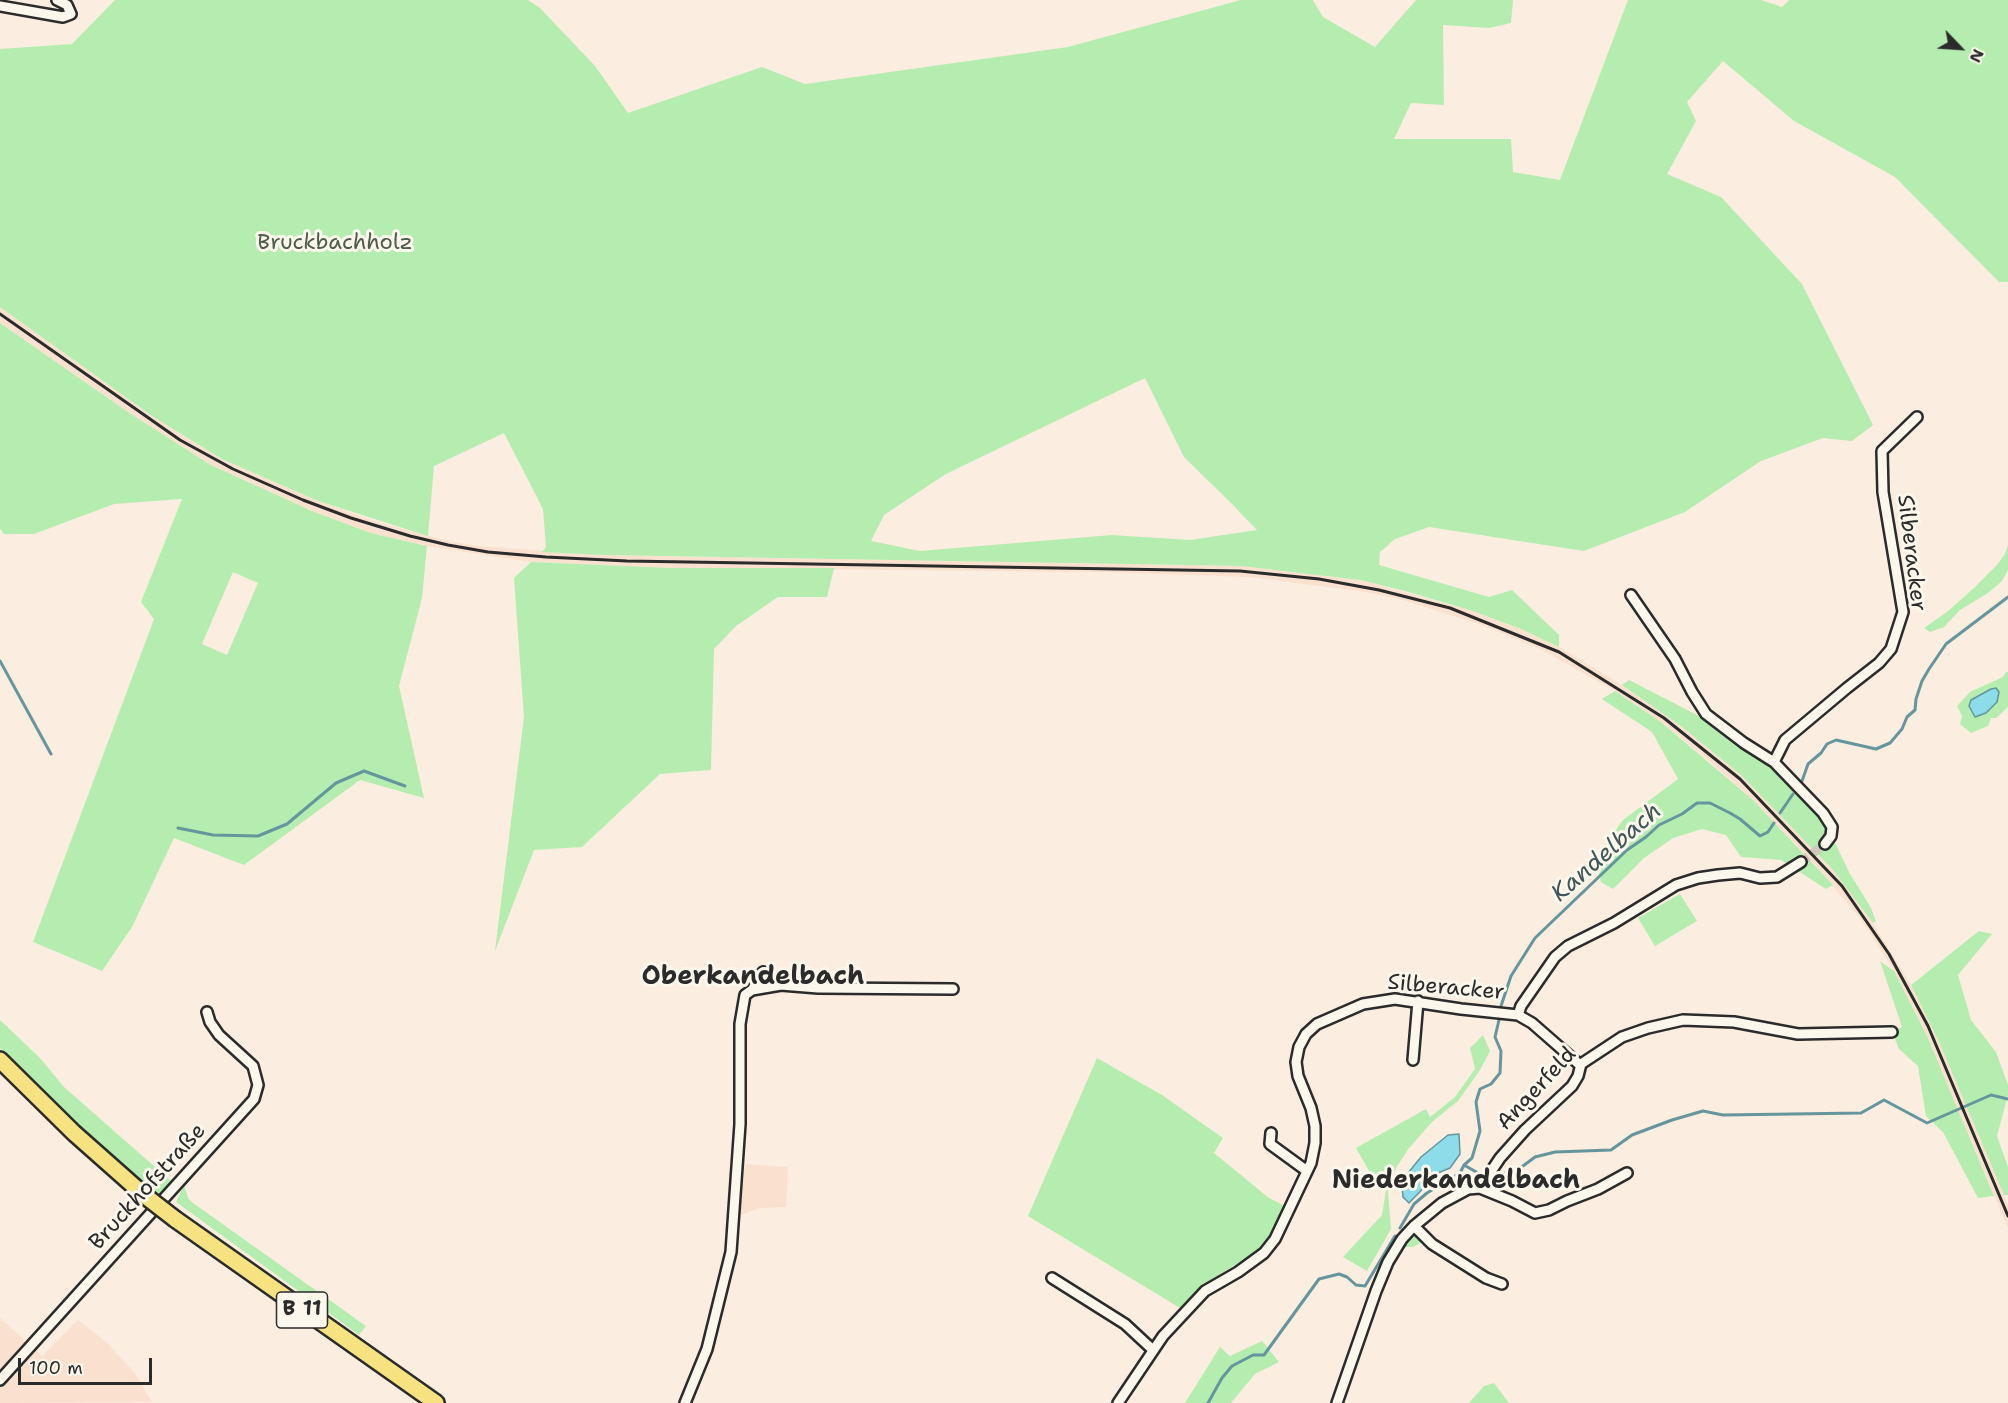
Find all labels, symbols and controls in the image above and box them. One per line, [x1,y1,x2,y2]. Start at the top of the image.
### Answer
north arrow [1930,18,1990,78]
text: N [1965,46,1989,66]
park label: Bruckbachholz [257,230,413,256]
street label: Silberacker [1891,493,1931,613]
water label: Kandelbach [1546,797,1668,909]
district label: Oberkandelbach [642,961,864,993]
street label: Silberacker [1386,970,1506,1006]
street label: Angerfeld [1492,1042,1582,1136]
street label: Bruckhofstraße [84,1118,212,1256]
district label: Niederkandelbach [1332,1165,1580,1197]
road number: B 11 [276,1292,328,1328]
scale bar [21,1346,154,1384]
text: 100 m [29,1356,83,1380]

